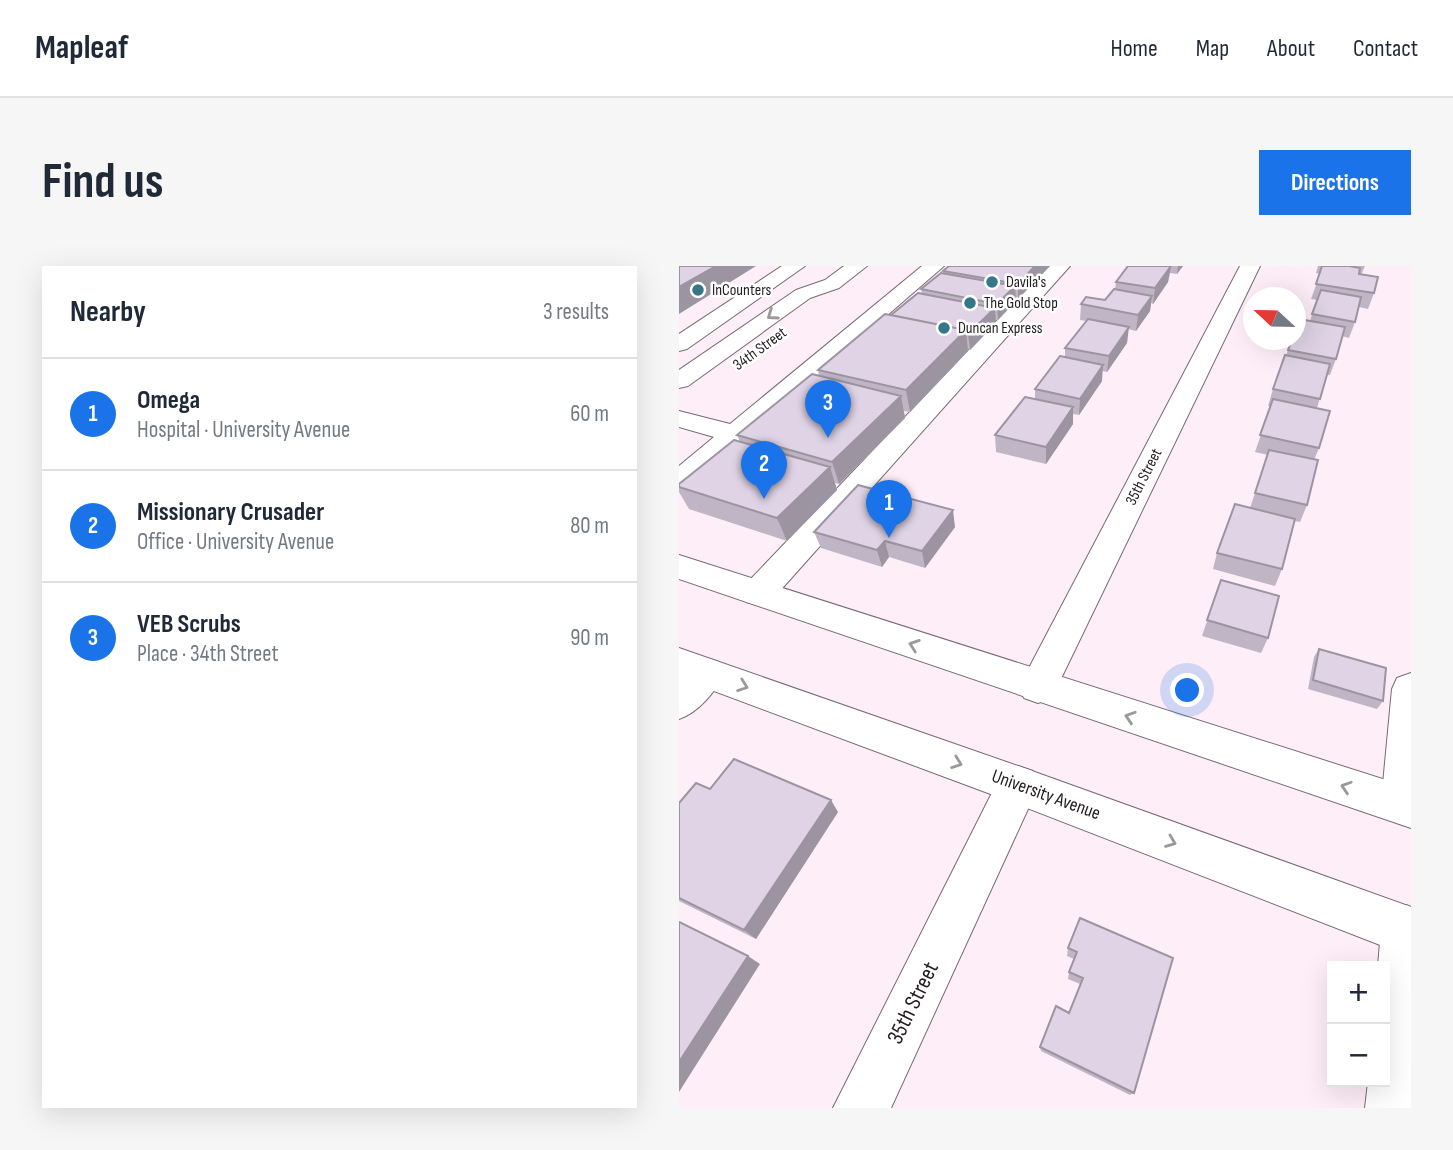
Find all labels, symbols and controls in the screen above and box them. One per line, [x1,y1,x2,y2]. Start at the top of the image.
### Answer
text: Mapleaf [35,28,128,68]
text: Home [1110,34,1158,63]
text: Map [1196,34,1229,63]
text: About [1267,34,1315,63]
text: Contact [1353,34,1418,63]
button: Directions [1259,150,1411,215]
text: Find us [42,153,164,212]
place label: Davila's [1006,273,1047,292]
marker: Davila's [984,274,1000,290]
place label: InCounters [712,281,772,300]
marker: InCounters [690,282,706,298]
north arrow [1243,287,1306,350]
text: Nearby [70,294,146,330]
place label: The Gold Stop [984,294,1058,313]
marker: The Gold Stop [962,295,978,311]
text: 3 results [543,298,609,326]
one-way arrow [767,307,780,319]
place label: Duncan Express [958,319,1043,338]
marker: Duncan Express [936,320,952,336]
street label: 34th Street [730,323,791,375]
pin: 3 [805,380,851,438]
text: Omega [137,385,200,416]
text: 1 [88,400,98,428]
text: 60 m [570,400,609,428]
text: Hospital · University Avenue [137,416,350,444]
pin: 2 [741,441,787,499]
street label: 35th Street [1122,445,1166,509]
pin: 1 [866,480,912,538]
text: Missionary Crusader [137,497,324,528]
text: 2 [88,512,98,540]
text: 80 m [570,512,609,540]
text: Office · University Avenue [137,528,334,556]
text: VEB Scrubs [137,609,241,640]
text: 3 [88,624,98,652]
text: 90 m [570,624,609,652]
one-way arrow [908,639,920,653]
text: Place · 34th Street [137,640,278,668]
your location [1170,673,1204,707]
one-way arrow [737,678,749,692]
one-way arrow [1124,711,1136,725]
one-way arrow [951,755,963,769]
street label: University Avenue [988,765,1104,825]
one-way arrow [1340,780,1352,795]
one-way arrow [1164,834,1176,848]
street label: 35th Street [881,957,945,1049]
map controls [1327,961,1390,1087]
button: + [1327,961,1390,1024]
button: − [1327,1024,1390,1087]

